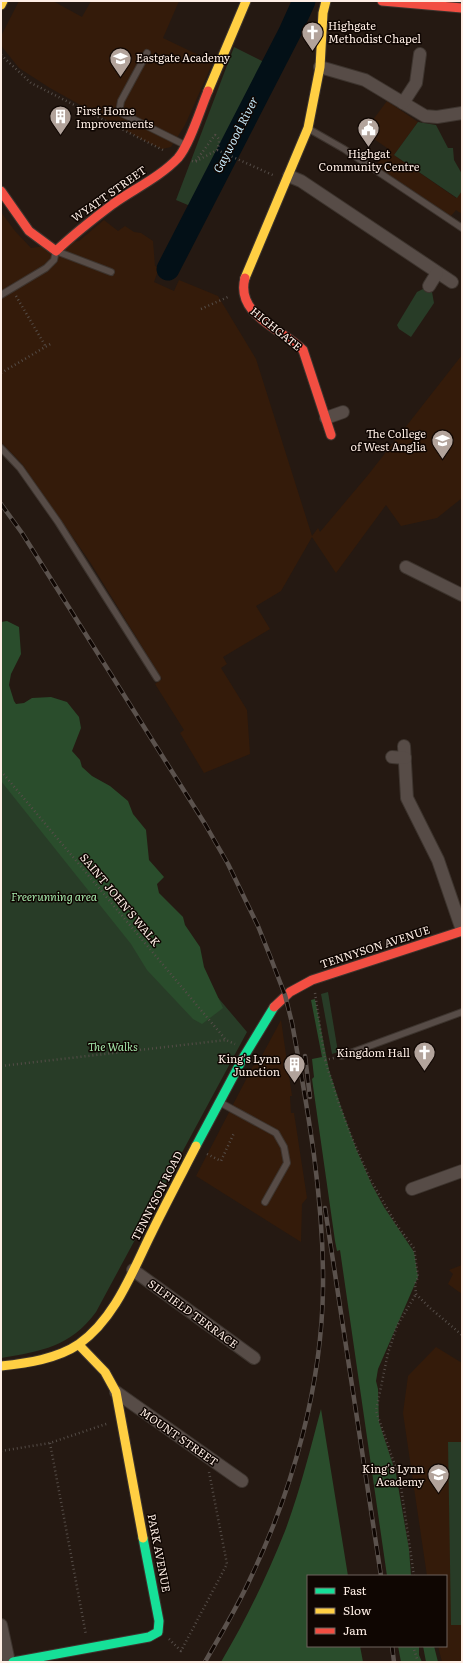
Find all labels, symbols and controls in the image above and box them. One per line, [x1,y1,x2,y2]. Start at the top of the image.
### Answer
place label: Highgate Methodist Chapel [328,17,421,46]
church icon: Highgate Methodist Chapel [300,19,326,52]
school or university icon: Eastgate Academy [107,45,133,78]
place label: Eastgate Academy [136,49,231,65]
water label: Gaywood River [208,93,262,176]
place label: First Home Improvements [76,102,153,131]
building icon: First Home Improvements [47,104,73,137]
public building icon: Highgat Community Centre [356,115,382,148]
place label: Highgat Community Centre [319,145,420,174]
street label: WYATT STREET [68,161,149,225]
street label: HIGHGATE [248,303,306,354]
place label: The College of West Anglia [351,425,426,454]
school or university icon: The College of West Anglia [429,427,455,460]
street label: SAINT JOHN'S WALK [77,849,165,950]
park label: Freerunning area [11,888,98,904]
street label: TENNYSON AVENUE [318,921,432,971]
park label: The Walks [88,1038,138,1054]
church icon: Kingdom Hall [412,1040,438,1073]
place label: Kingdom Hall [336,1044,410,1060]
place label: King's Lynn Junction [218,1050,280,1079]
building icon: King's Lynn Junction [282,1052,308,1085]
street label: TENNYSON ROAD [126,1148,186,1243]
street label: SILFIELD TERRACE [145,1275,242,1351]
street label: MOUNT STREET [137,1403,222,1469]
place label: King's Lynn Academy [362,1460,425,1489]
school or university icon: King's Lynn Academy [426,1462,452,1495]
street label: PARK AVENUE [145,1512,175,1593]
legend [307,1575,447,1647]
text: Fast [343,1581,367,1599]
text: Slow [343,1601,372,1619]
text: Jam [343,1621,368,1639]

